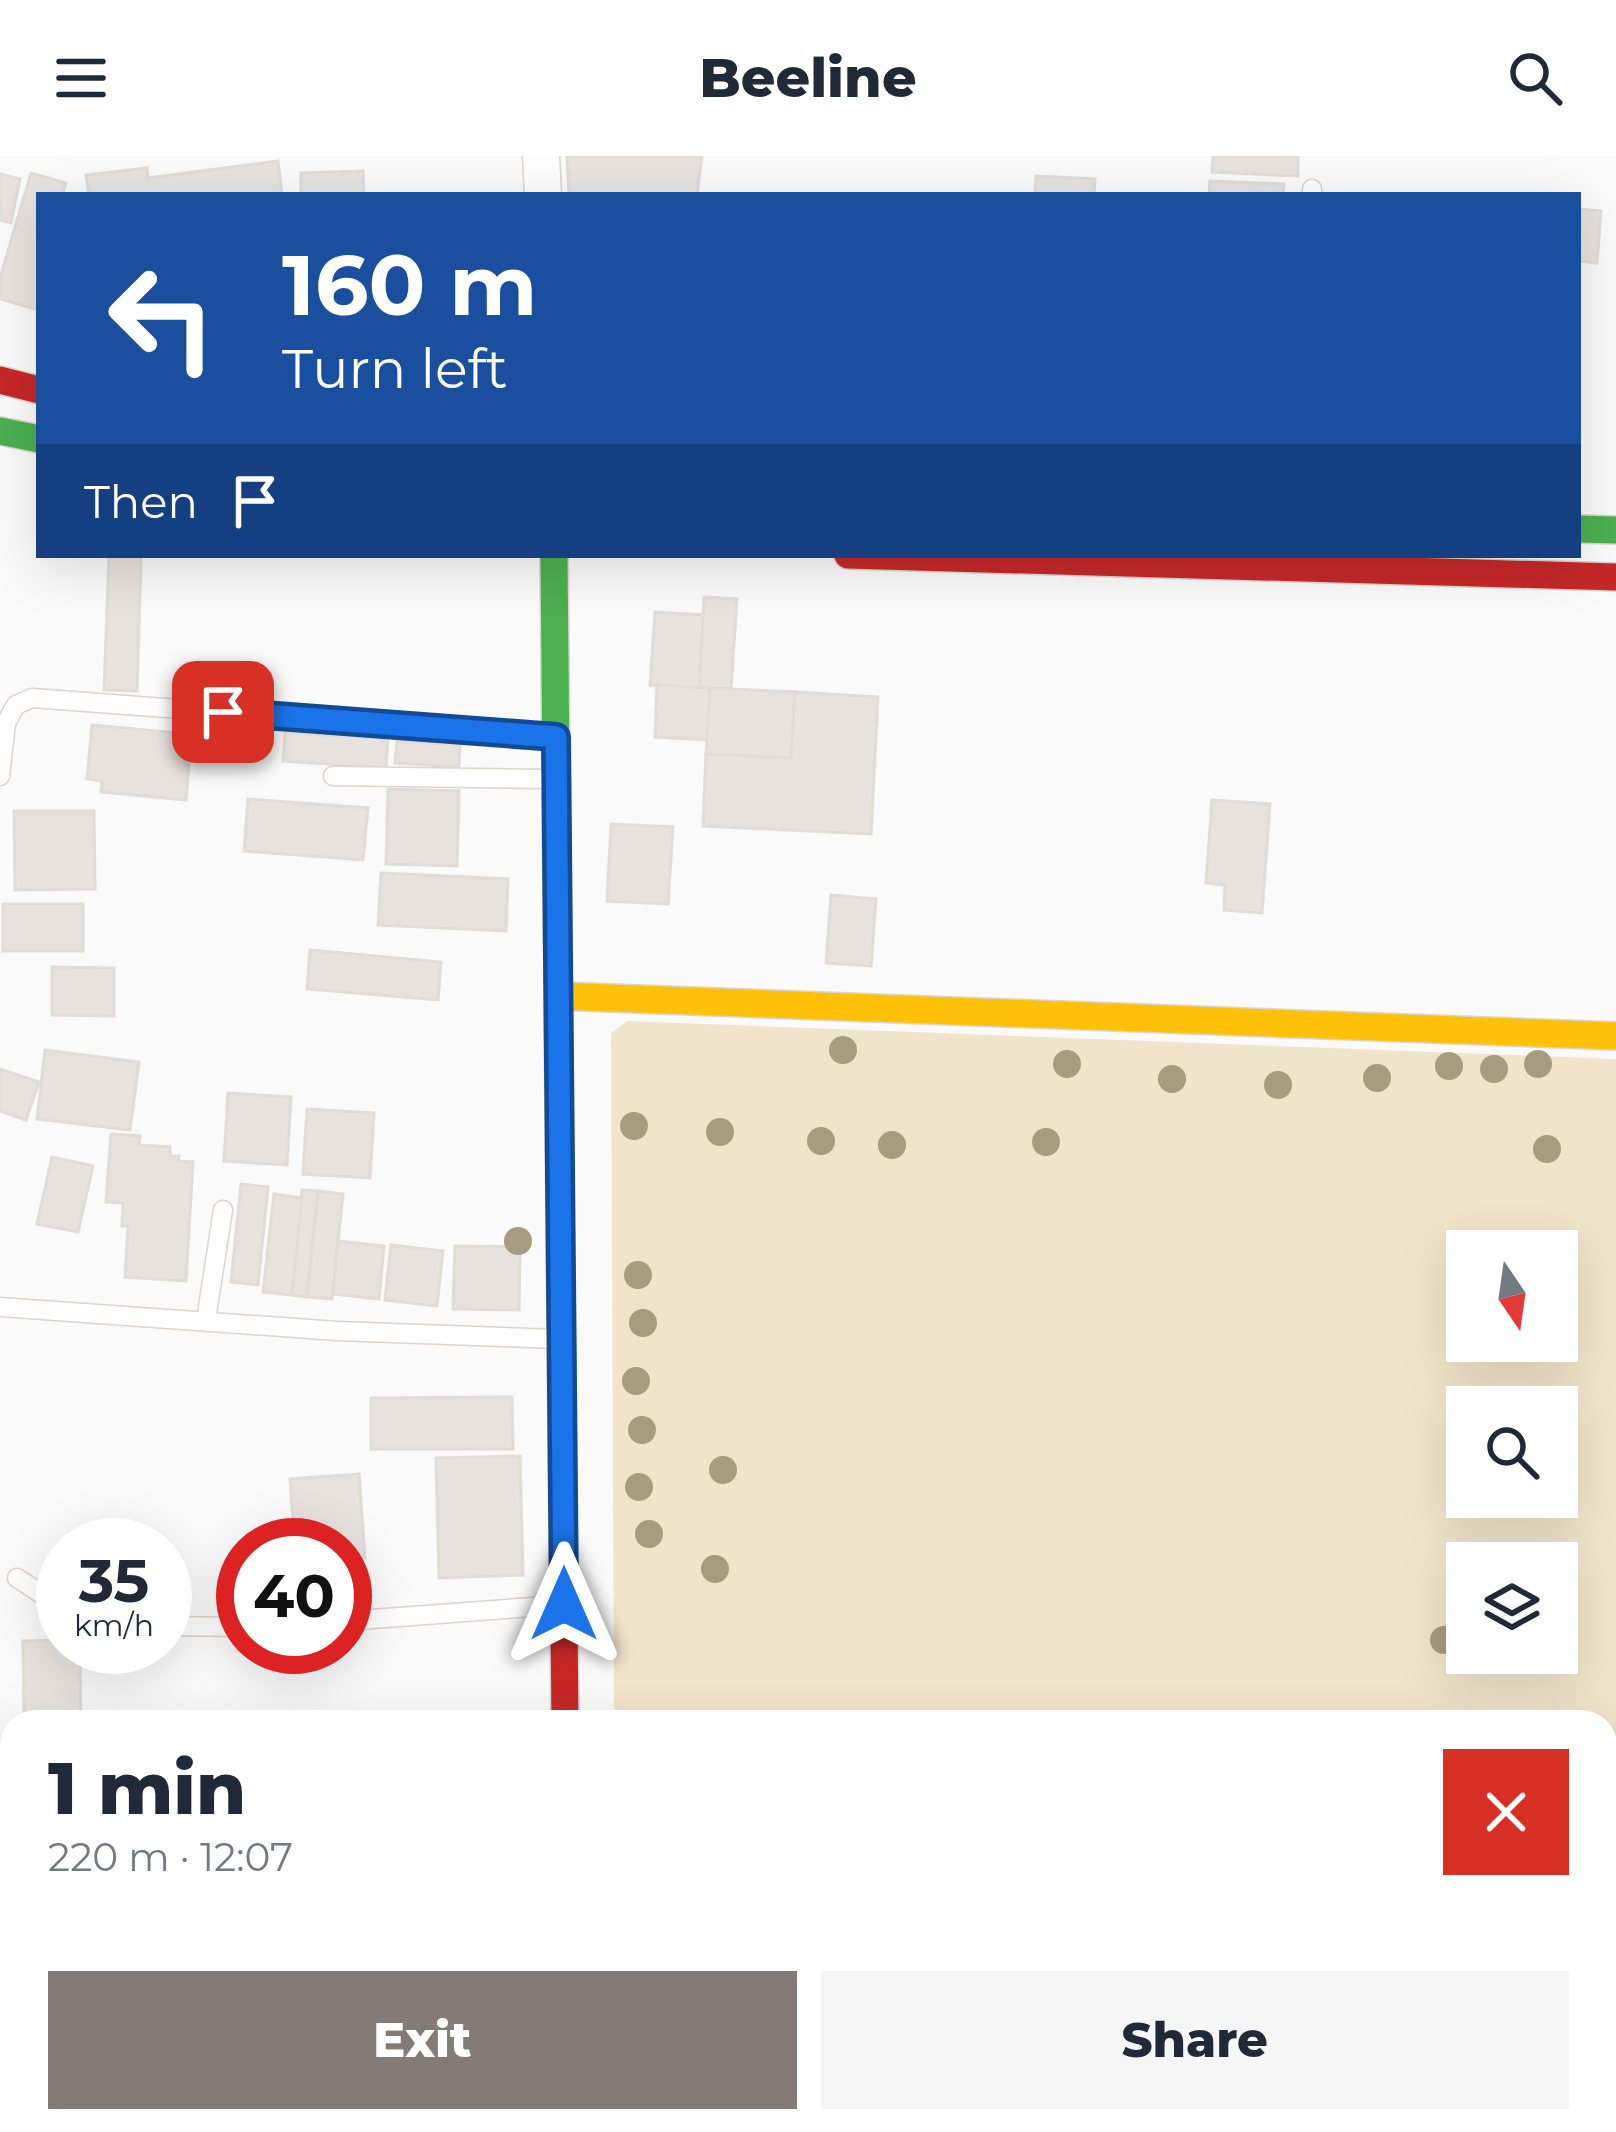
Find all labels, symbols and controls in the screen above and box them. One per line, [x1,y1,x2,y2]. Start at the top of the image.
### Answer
icon: menu [48,45,114,111]
text: Beeline [699,45,917,111]
icon: search [1502,45,1568,111]
text: 160 m [282,234,537,336]
icon: left [84,240,240,396]
text: Turn left [282,336,508,402]
icon: arrive [222,468,288,534]
text: Then [84,474,198,529]
pin [172,661,274,763]
icon: arrive [190,679,256,745]
north arrow [1446,1230,1578,1362]
map controls [1446,1230,1578,1674]
button: search [1446,1386,1578,1518]
speed limit sign: 40 [216,1518,372,1674]
position arrow [501,1541,627,1667]
button: layers [1446,1542,1578,1674]
text: 35 [79,1544,149,1617]
text: km/h [74,1607,154,1644]
text: 1 min [48,1744,246,1832]
button: close [1443,1749,1569,1875]
text: 220 m · 12:07 [48,1833,293,1881]
button: Exit [48,1971,797,2109]
button: Share [821,1971,1569,2109]

